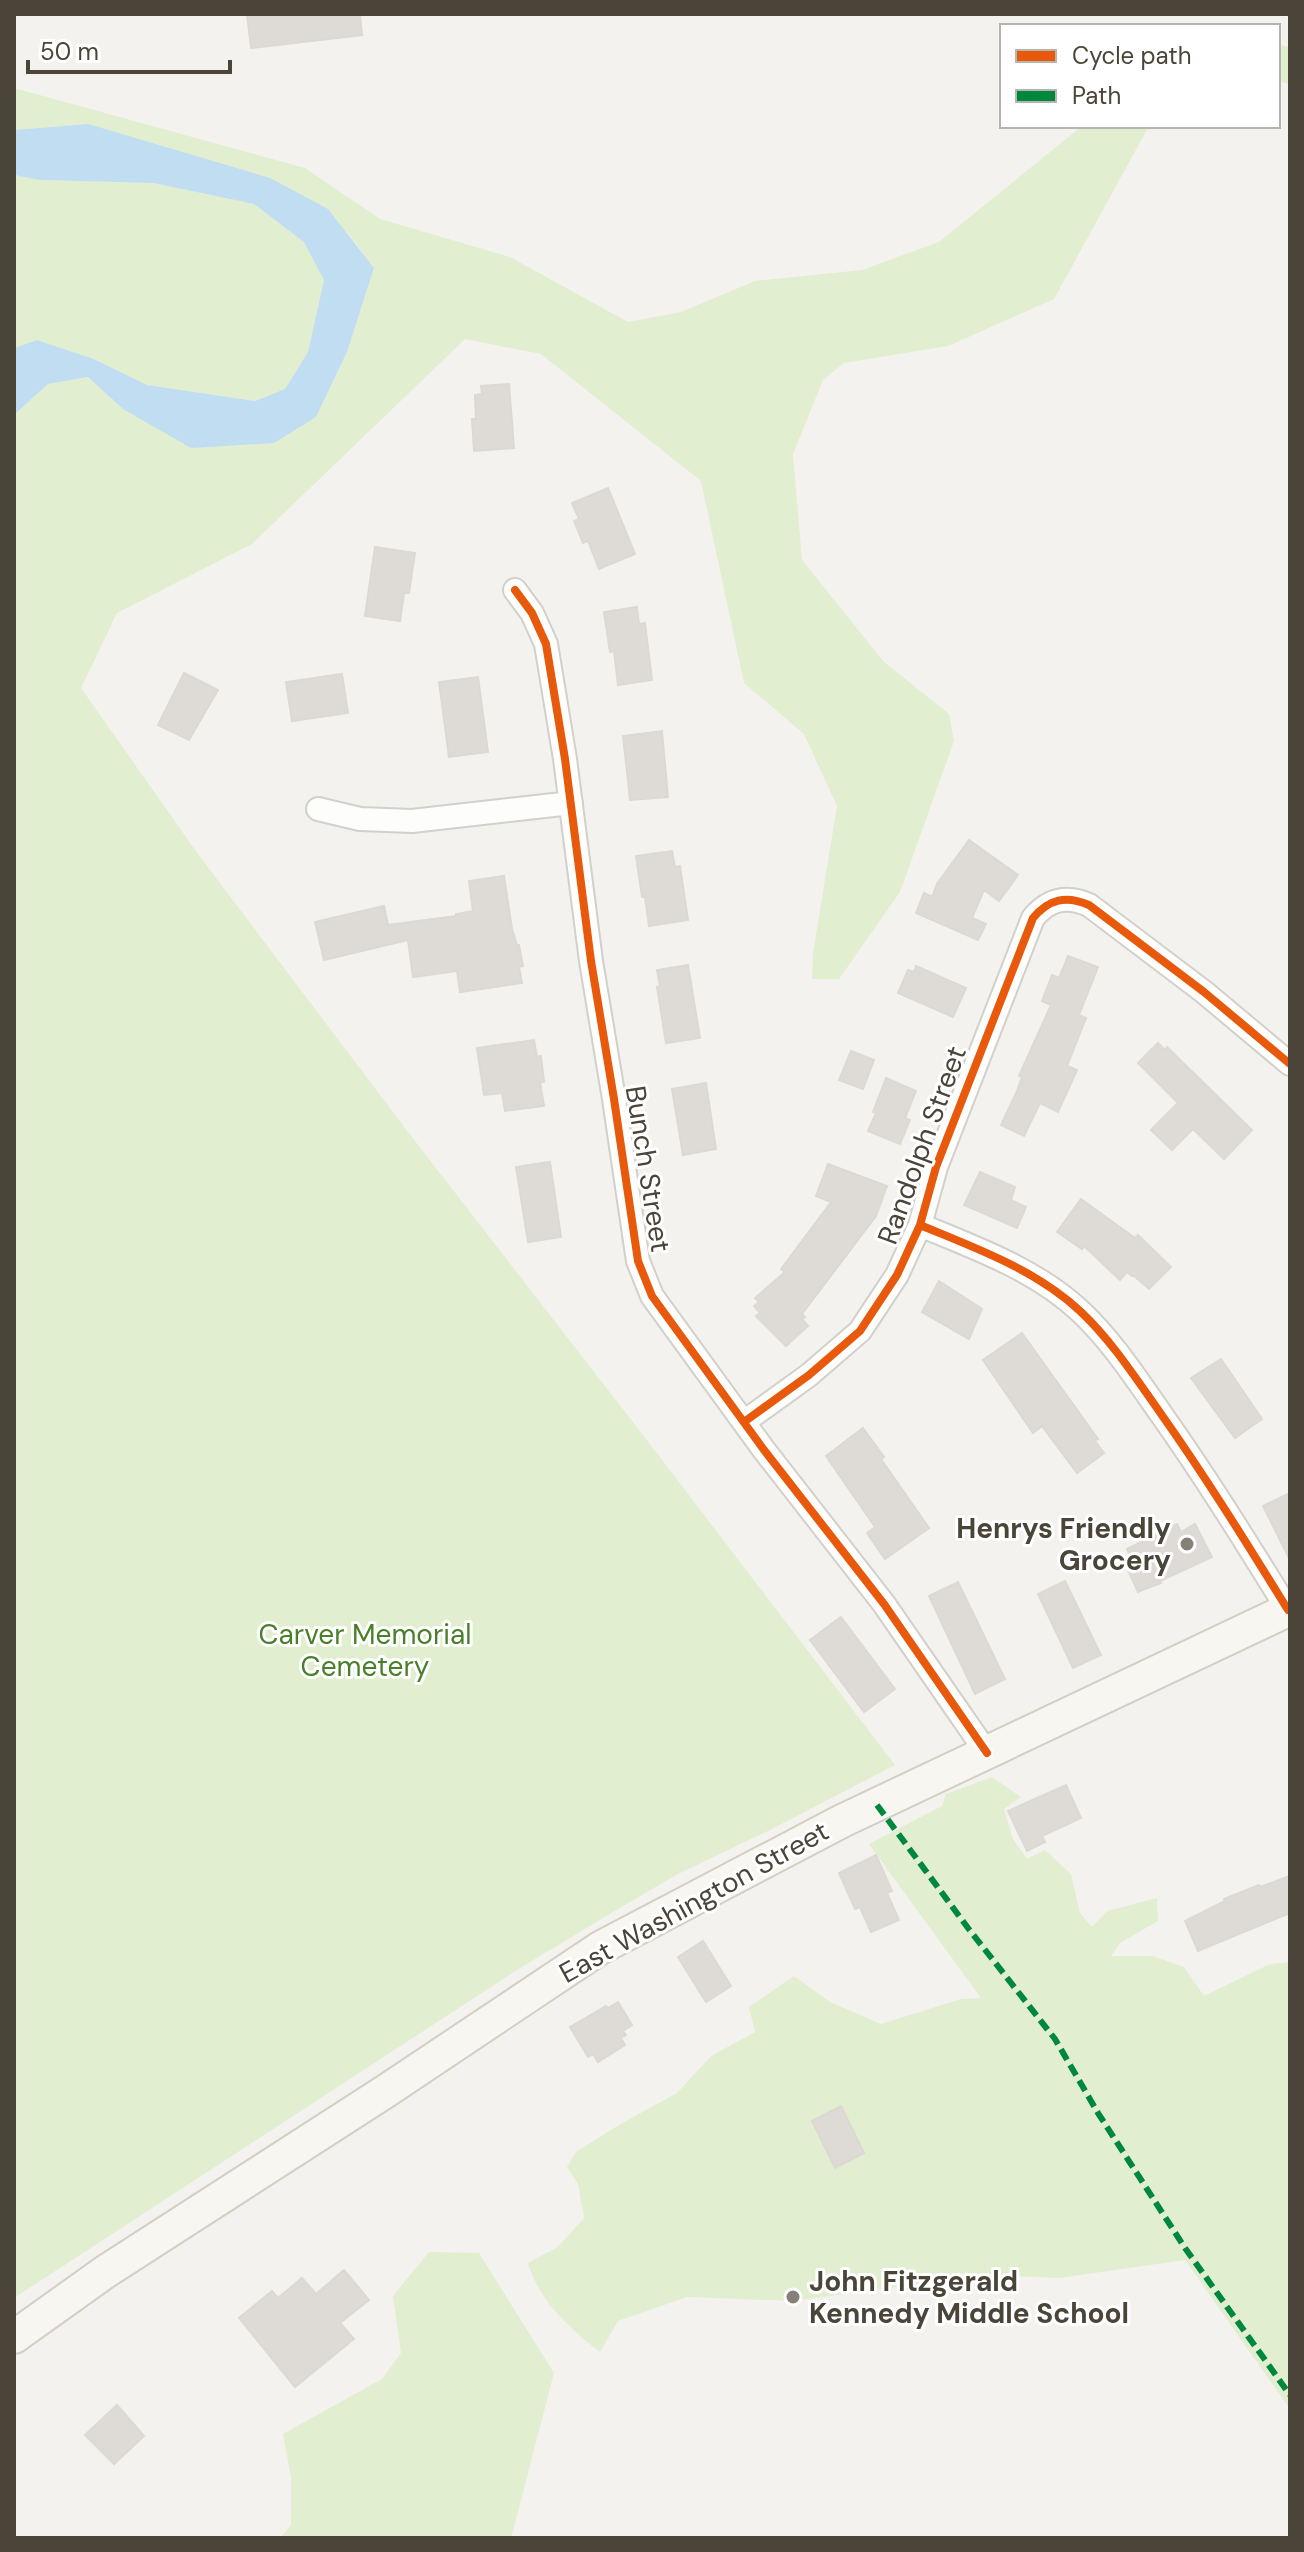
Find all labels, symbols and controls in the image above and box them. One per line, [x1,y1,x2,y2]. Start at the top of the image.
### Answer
scale bar [28,24,230,74]
legend [1000,24,1280,128]
text: 50 m [40,36,99,67]
text: Cycle path [1072,40,1191,71]
text: Path [1072,80,1121,111]
street label: Randolph Street [869,1041,975,1249]
street label: Bunch Street [617,1083,679,1255]
place label: Henrys Friendly Grocery [956,1510,1171,1579]
marker: Henrys Friendly Grocery [1178,1535,1196,1553]
park label: Carver Memorial Cemetery [259,1616,472,1685]
street label: East Washington Street [553,1812,835,1992]
place label: John Fitzgerald Kennedy Middle School [809,2263,1129,2332]
marker: John Fitzgerald Kennedy Middle School [784,2288,802,2306]

